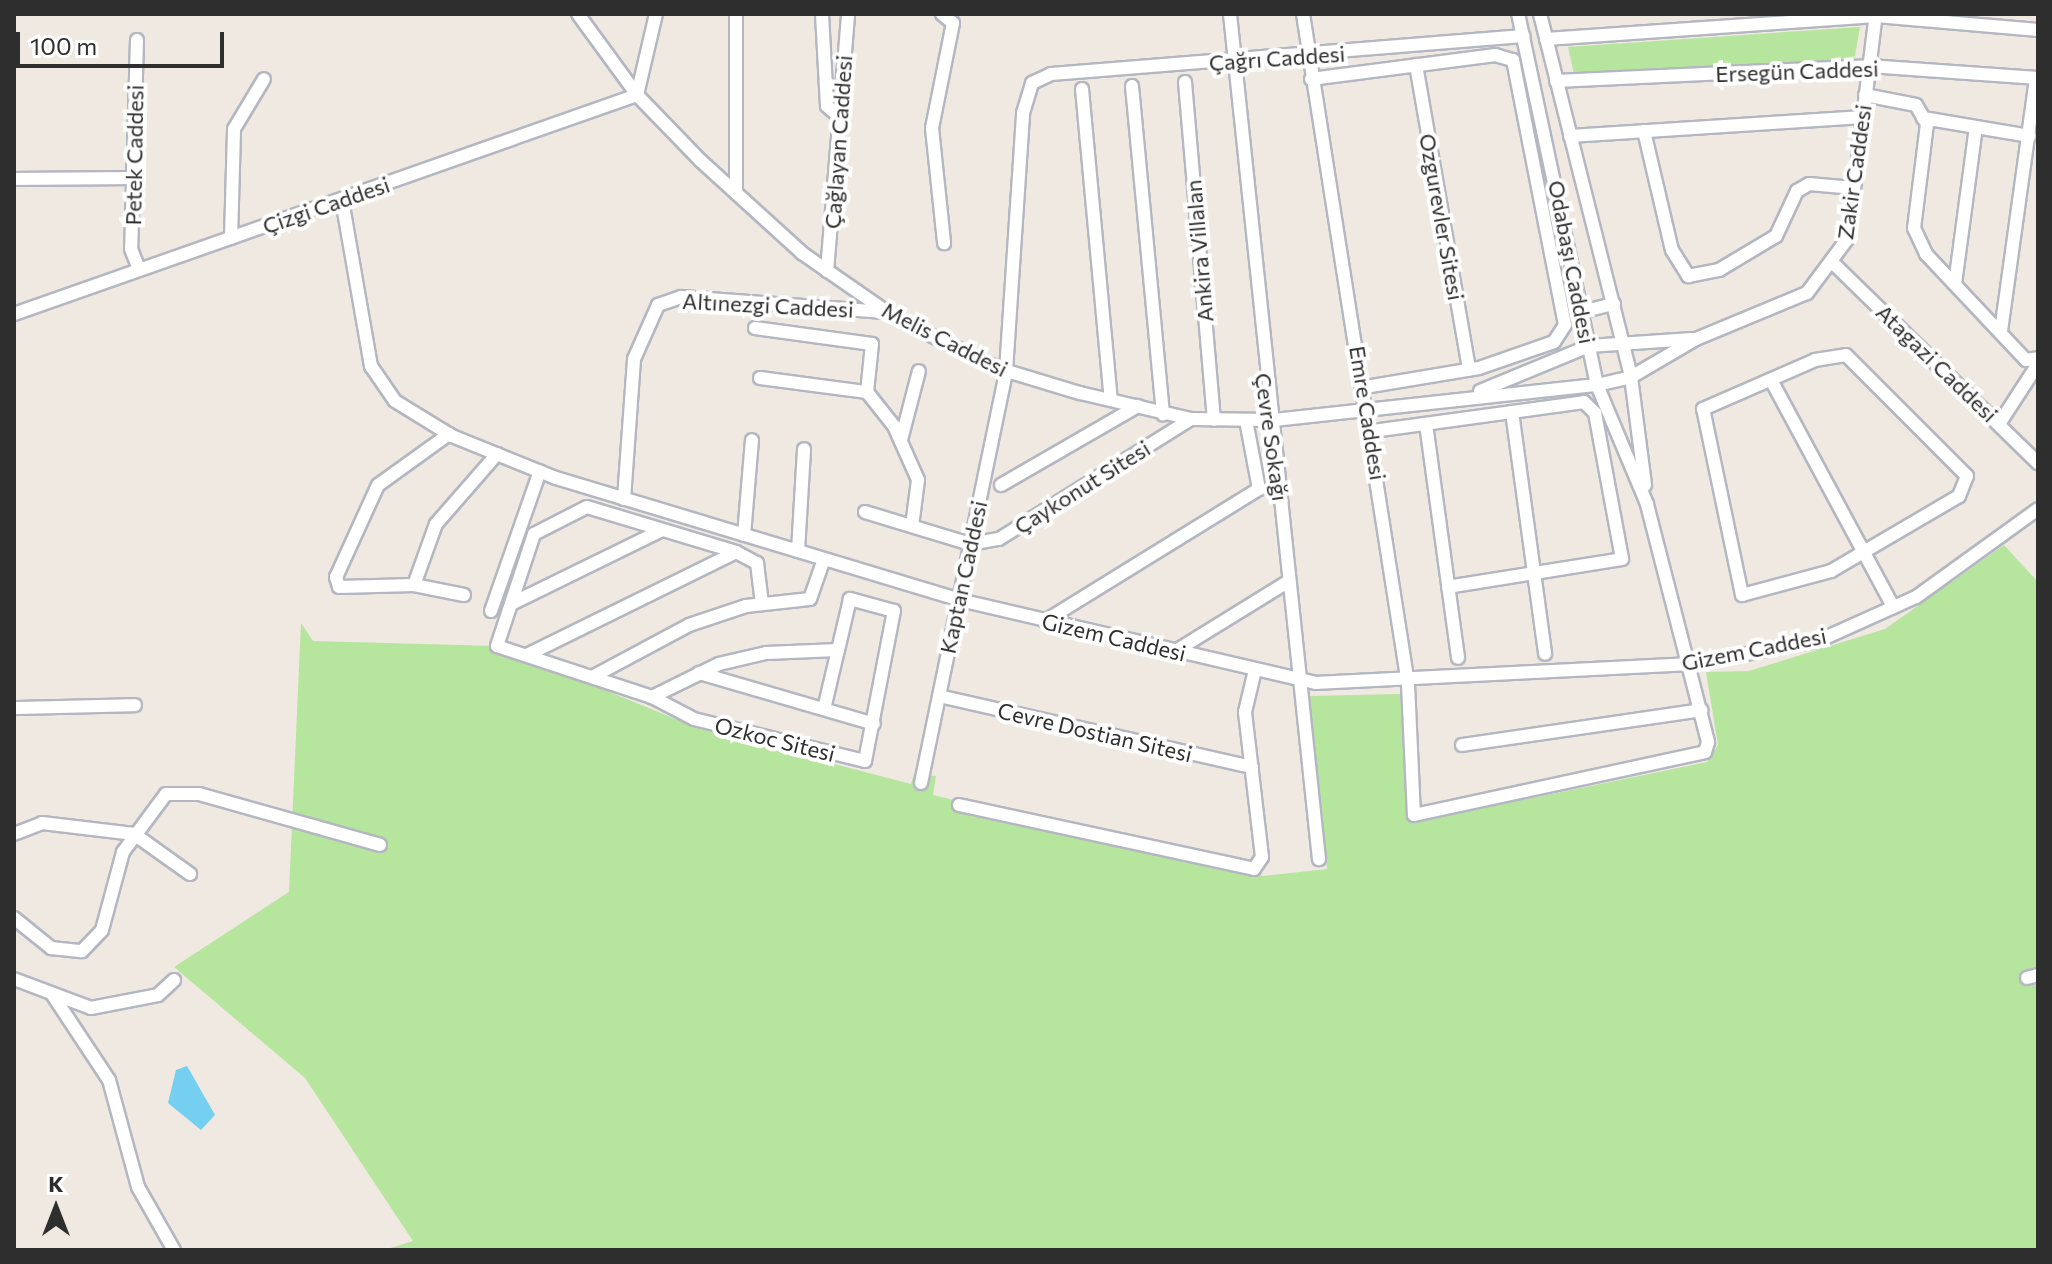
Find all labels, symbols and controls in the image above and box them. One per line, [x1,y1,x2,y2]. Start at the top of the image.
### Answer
scale bar [20,16,228,66]
text: 100 m [30,31,97,60]
street label: Çağrı Caddesi [1208,40,1346,76]
street label: Çağlayan Caddesi [819,54,857,230]
street label: Ersegün Caddesi [1715,55,1879,87]
street label: Petek Caddesi [120,84,148,226]
street label: Zakir Caddesi [1831,103,1877,241]
street label: Ozgurevler Sitesi [1414,131,1470,303]
street label: Çizgi Caddesi [259,171,393,239]
street label: Odabaşı Caddesi [1543,178,1601,346]
street label: Ankira Villalan [1180,179,1218,323]
street label: Altınezgi Caddesi [682,287,854,323]
street label: Melis Caddesi [878,296,1012,382]
street label: Atagazi Caddesi [1871,299,2003,427]
street label: Emre Caddesi [1344,344,1392,482]
street label: Çevre Sokağı [1250,371,1294,503]
street label: Çaykonut Sitesi [1009,435,1155,539]
street label: Kaptan Caddesi [934,498,992,656]
street label: Gizem Caddesi [1039,608,1189,666]
street label: Gizem Caddesi [1679,622,1829,676]
street label: Cevre Dostian Sitesi [995,697,1195,767]
street label: Ozkoc Sitesi [712,711,838,767]
north arrow [16,1168,96,1248]
text: K [48,1170,64,1197]

